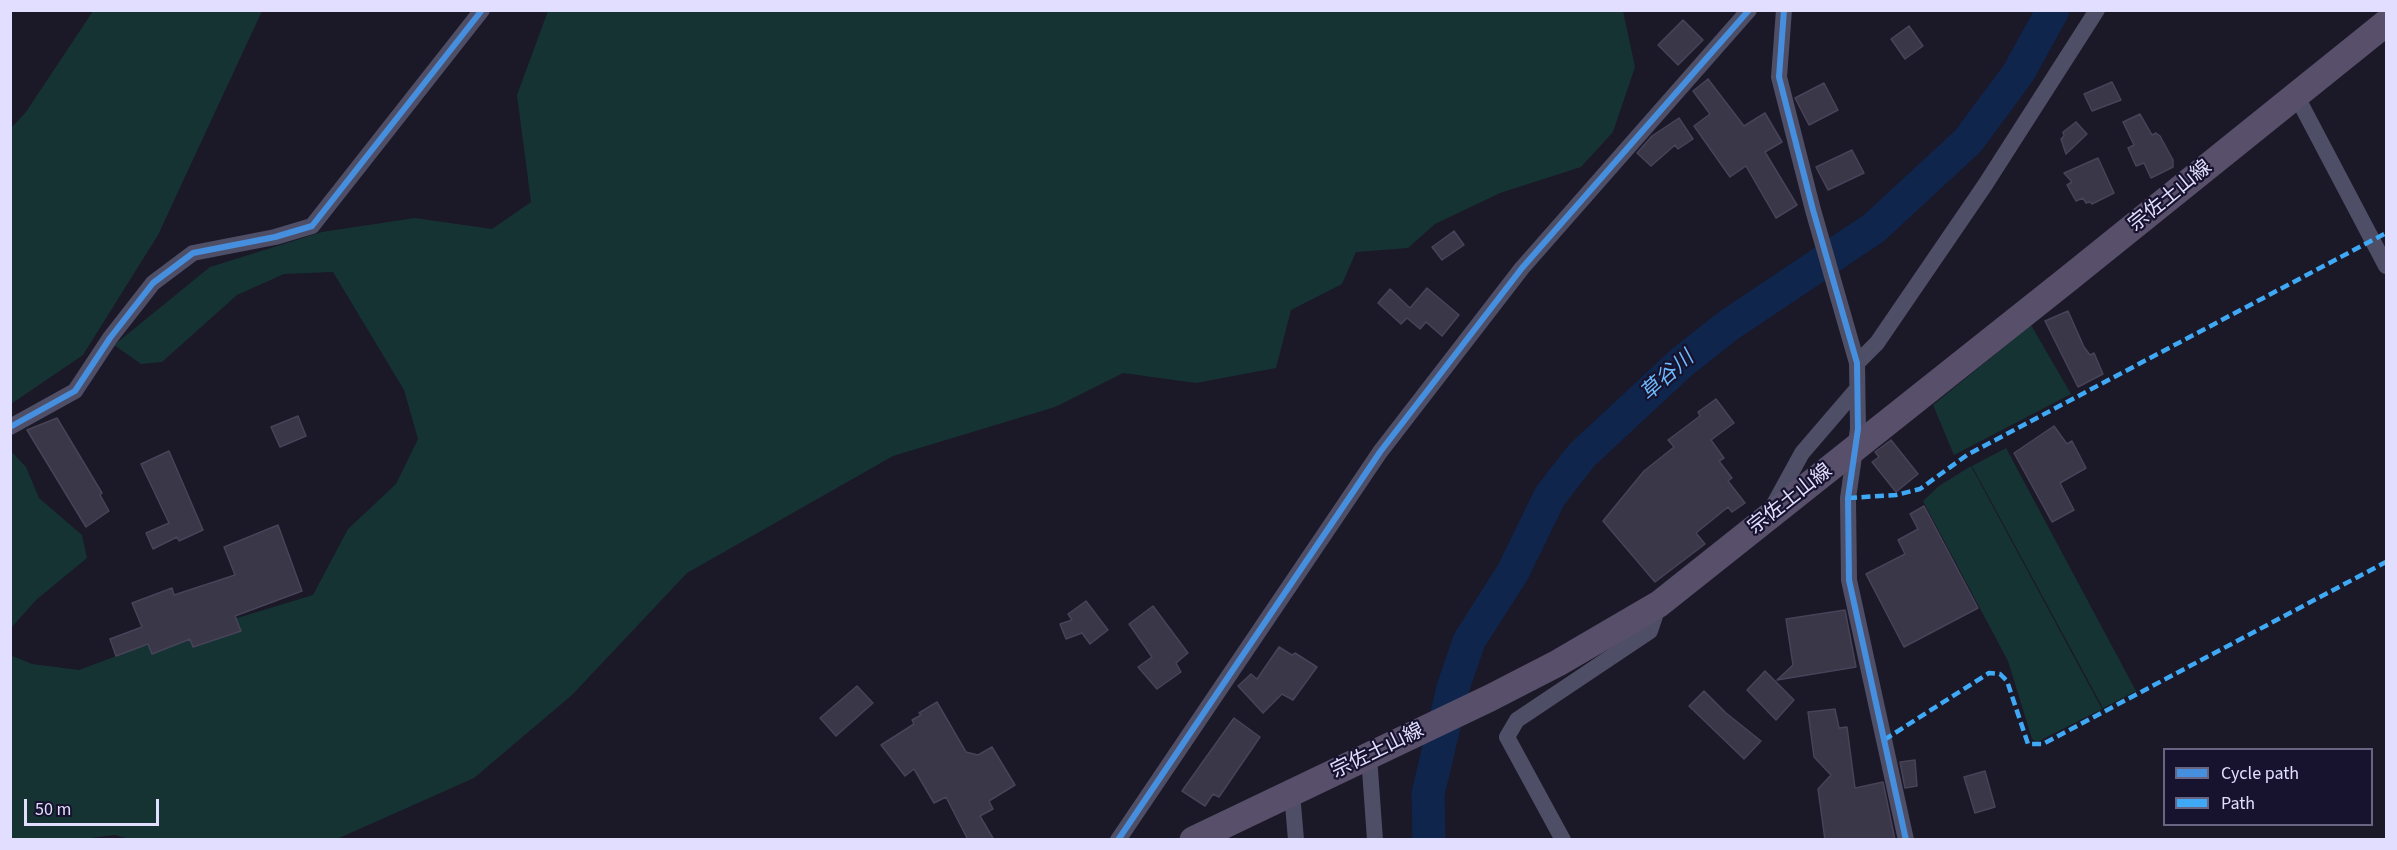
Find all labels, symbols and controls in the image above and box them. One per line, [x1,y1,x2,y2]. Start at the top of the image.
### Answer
street label: 宗佐土山線 [2125,156,2217,238]
water label: 草谷川 [1636,347,1700,407]
street label: 宗佐土山線 [1744,460,1838,540]
street label: 宗佐土山線 [1328,719,1428,785]
legend [2163,748,2373,826]
text: Cycle path [2221,761,2299,786]
scale bar [27,787,162,825]
text: Path [2221,791,2255,816]
text: 50 m [35,797,71,822]

